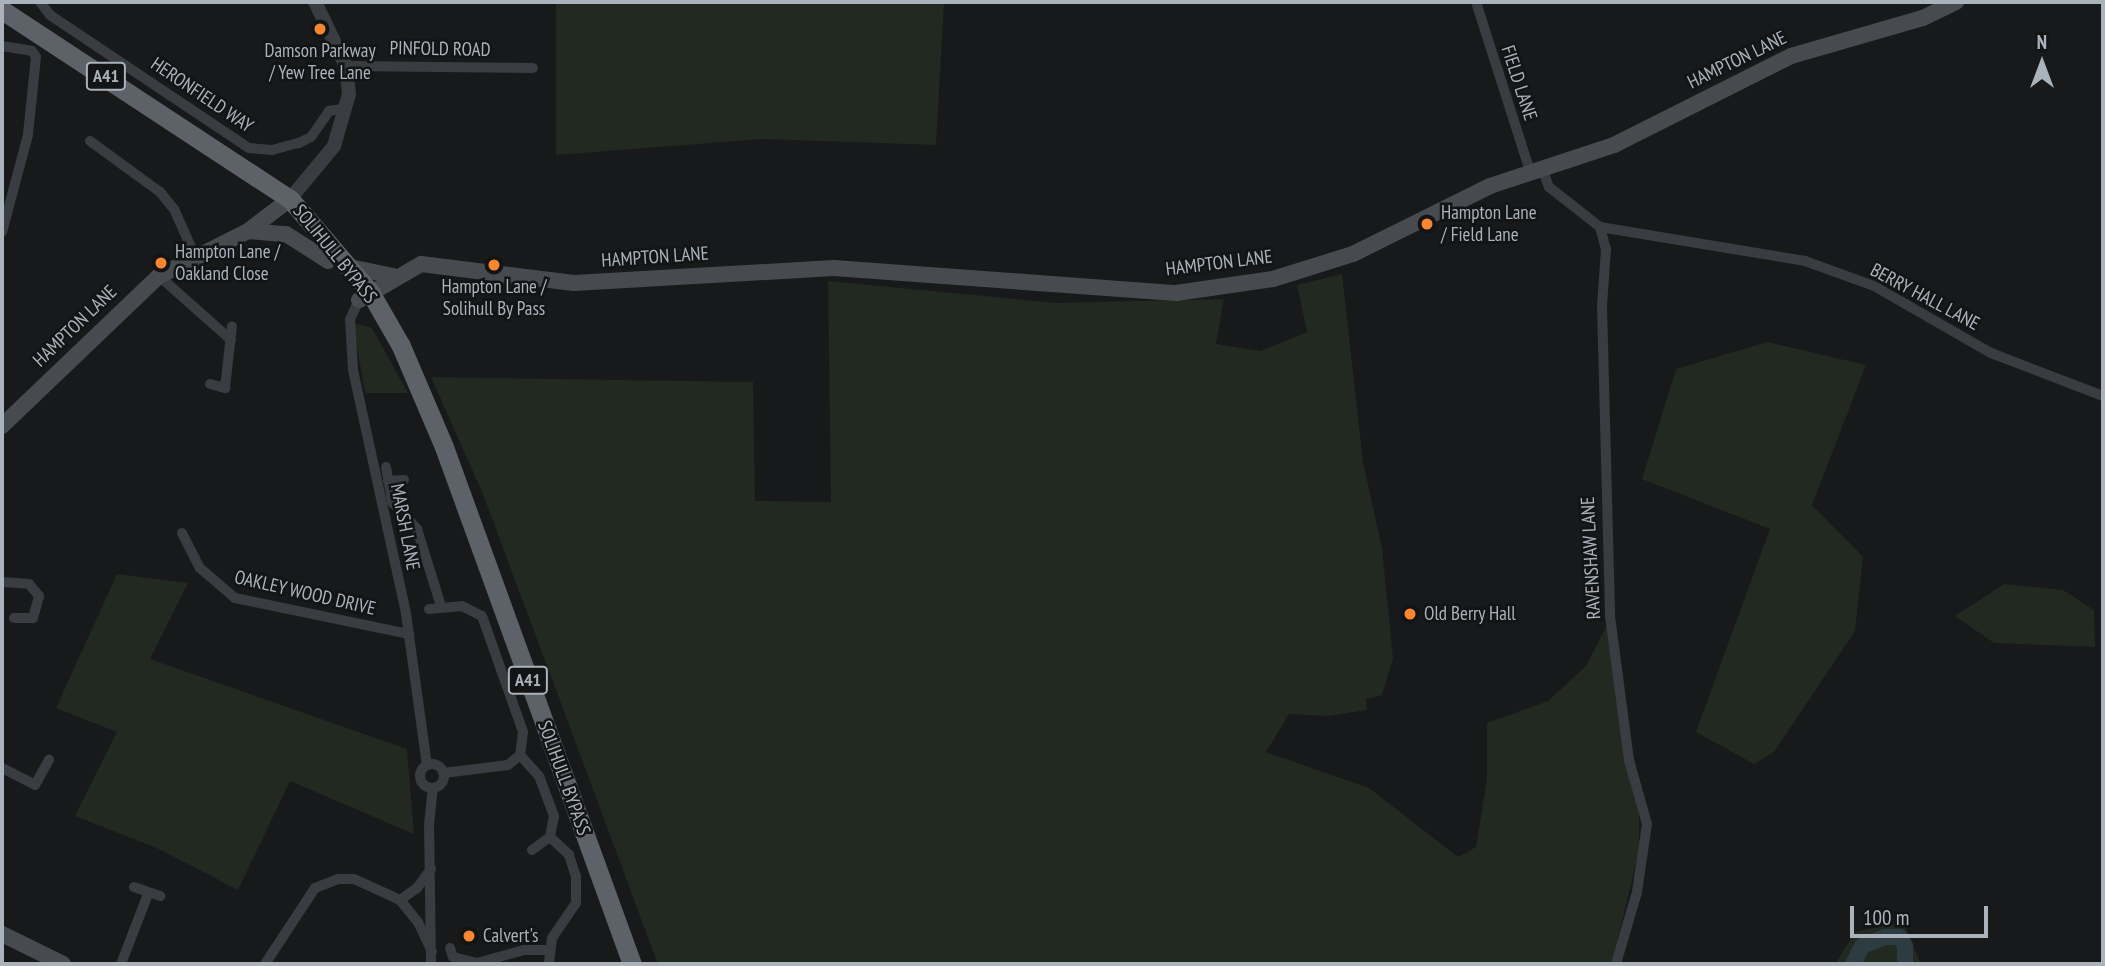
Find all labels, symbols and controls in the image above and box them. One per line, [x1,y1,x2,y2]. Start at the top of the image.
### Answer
marker: Damson Parkway / Yew Tree Lane [312,21,328,37]
street label: HAMPTON LANE [1684,26,1790,94]
north arrow [2007,28,2077,98]
text: N [2037,30,2047,54]
street label: PINFOLD ROAD [389,37,491,61]
place label: Damson Parkway / Yew Tree Lane [264,40,376,84]
street label: FIELD LANE [1496,43,1542,123]
street label: HERONFIELD WAY [146,52,258,138]
road number: A41 [85,62,127,90]
street label: SOLIHULL BYPASS [288,200,382,308]
place label: Hampton Lane / Field Lane [1441,202,1536,246]
marker: Hampton Lane / Field Lane [1419,216,1435,232]
place label: Hampton Lane / Oakland Close [175,241,280,285]
street label: HAMPTON LANE [601,242,709,272]
street label: HAMPTON LANE [1164,245,1274,281]
marker: Hampton Lane / Oakland Close [153,255,169,271]
marker: Hampton Lane / Solihull By Pass [486,257,502,273]
street label: BERRY HALL LANE [1866,258,1984,336]
place label: Hampton Lane / Solihull By Pass [441,276,547,320]
street label: HAMPTON LANE [28,280,122,372]
street label: MARSH LANE [385,482,425,572]
street label: RAVENSHAW LANE [1576,496,1606,620]
street label: OAKLEY WOOD DRIVE [232,566,378,620]
place label: Old Berry Hall [1424,603,1516,625]
marker: Old Berry Hall [1402,606,1418,622]
road number: A41 [507,666,549,694]
street label: SOLIHULL BYPASS [533,717,595,839]
scale bar [1853,892,1991,936]
text: 100 m [1863,904,1909,931]
place label: Calvert's [483,925,538,947]
marker: Calvert's [461,928,477,944]

